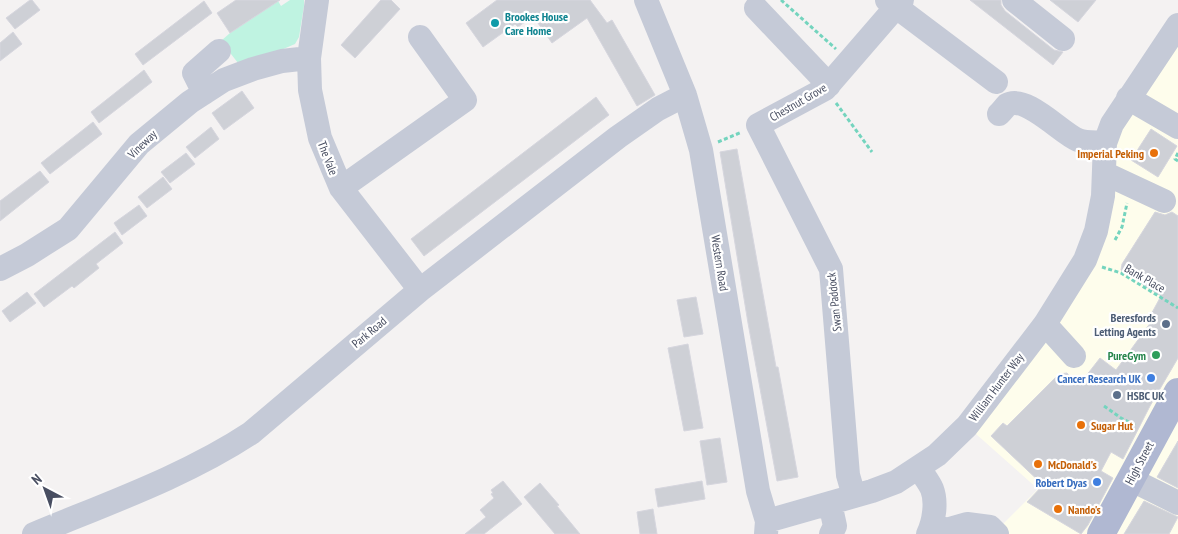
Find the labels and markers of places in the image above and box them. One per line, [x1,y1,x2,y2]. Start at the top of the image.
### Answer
place label: Brookes House Care Home [505,9,568,38]
marker: Brookes House Care Home [489,17,501,29]
place label: Imperial Peking [1077,146,1144,161]
marker: Imperial Peking [1148,147,1160,159]
place label: Beresfords Letting Agents [1094,310,1156,339]
marker: Beresfords Letting Agents [1160,318,1172,330]
place label: PureGym [1108,348,1146,363]
marker: PureGym [1150,349,1162,361]
place label: Cancer Research UK [1057,371,1142,386]
marker: Cancer Research UK [1145,372,1157,384]
place label: HSBC UK [1127,388,1165,403]
marker: HSBC UK [1111,389,1123,401]
place label: Sugar Hut [1091,418,1134,433]
marker: Sugar Hut [1075,419,1087,431]
place label: McDonald's [1048,457,1097,472]
marker: McDonald's [1032,458,1044,470]
place label: Robert Dyas [1036,475,1087,490]
marker: Robert Dyas [1091,476,1103,488]
place label: Nando's [1068,502,1101,517]
marker: Nando's [1052,503,1064,515]

